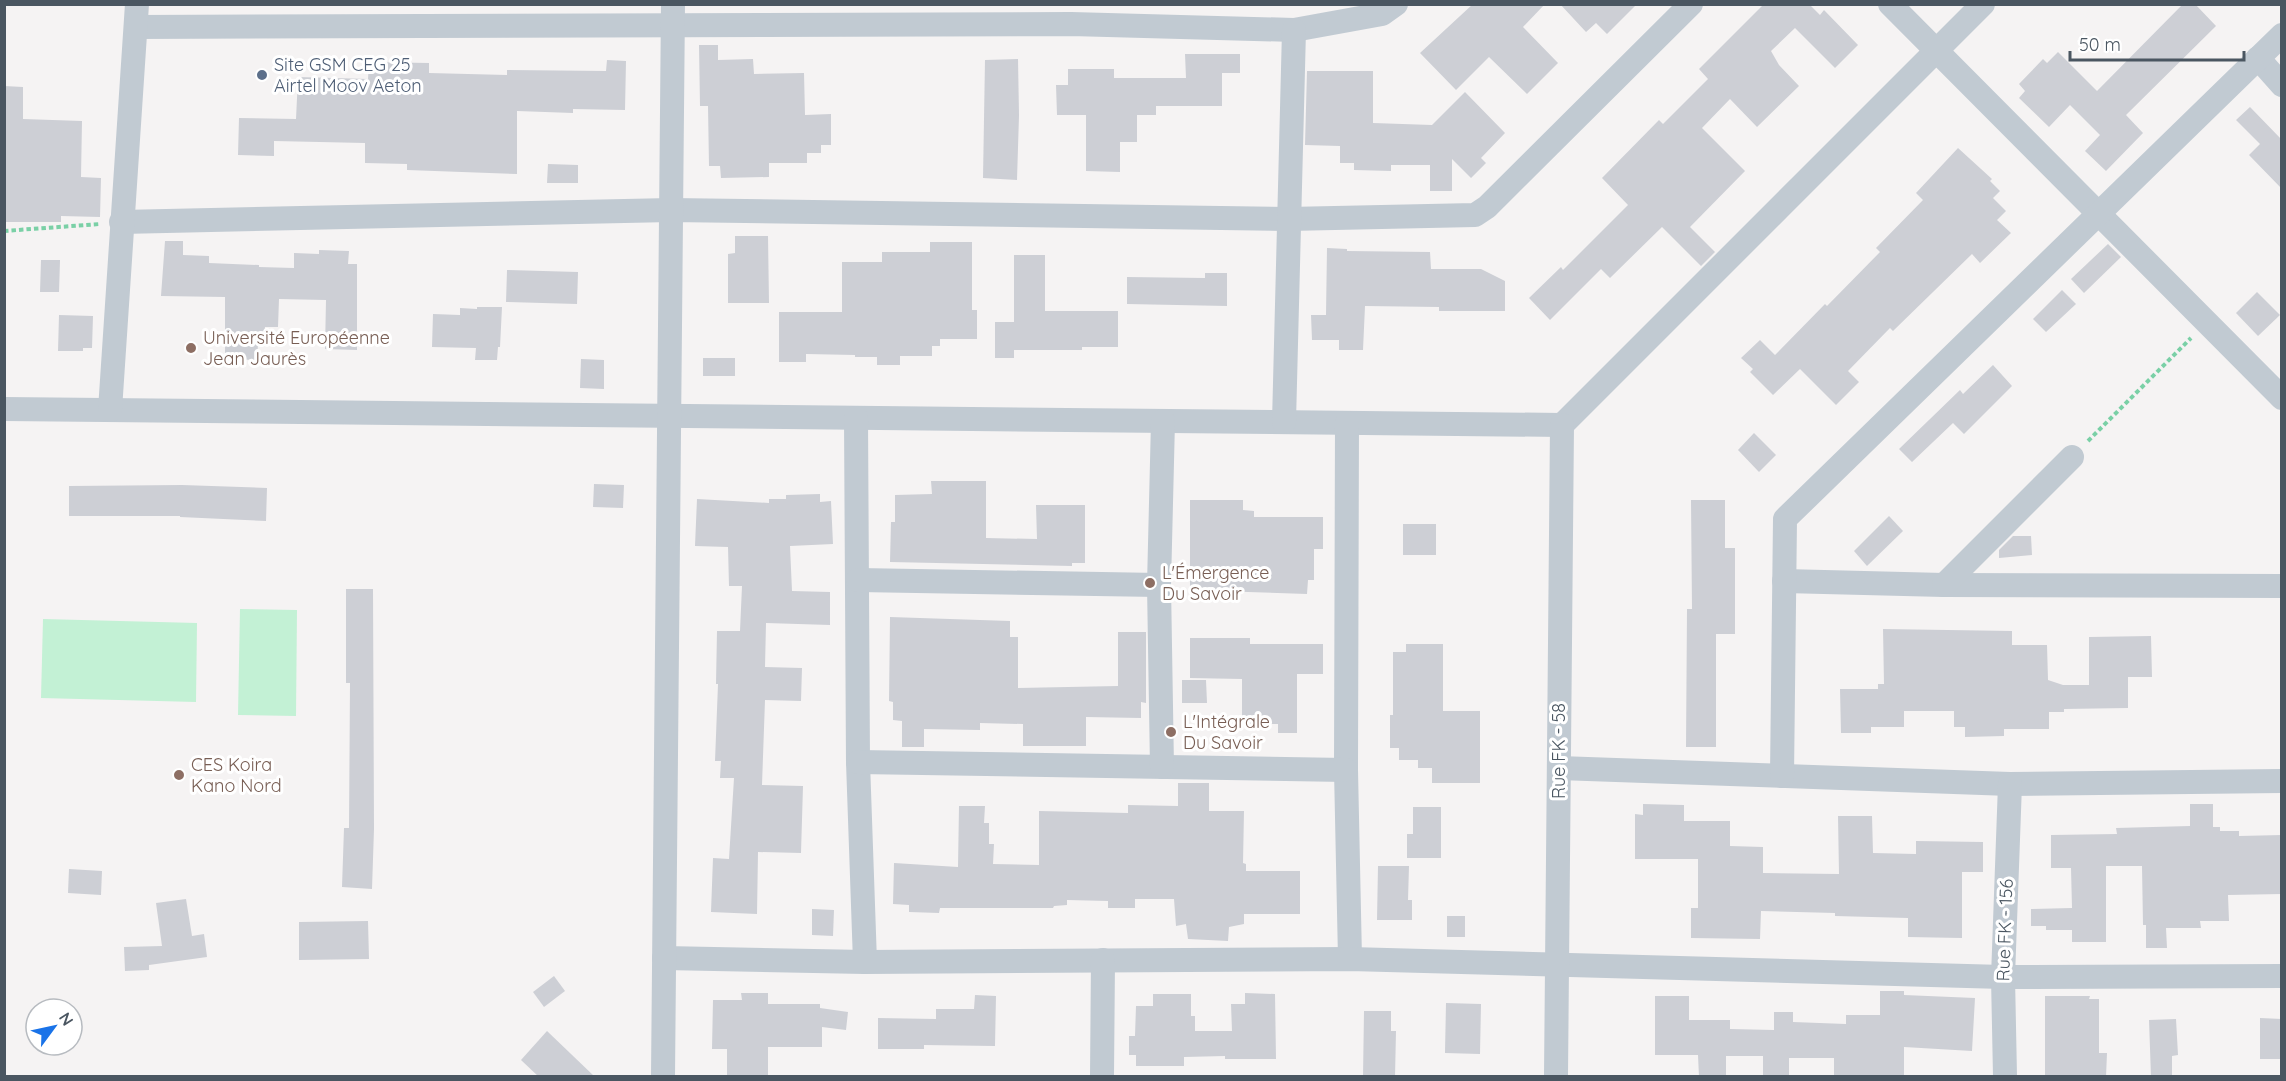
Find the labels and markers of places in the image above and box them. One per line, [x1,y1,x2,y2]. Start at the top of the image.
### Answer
place label: Site GSM CEG 25 Airtel Moov Aeton [274,53,422,97]
marker: Site GSM CEG 25 Airtel Moov Aeton [255,68,269,82]
place label: Université Européenne Jean Jaurès [203,326,390,370]
marker: Université Européenne Jean Jaurès [184,341,198,355]
place label: L'Émergence Du Savoir [1162,561,1269,605]
marker: L'Émergence Du Savoir [1143,576,1157,590]
place label: L'Intégrale Du Savoir [1183,710,1270,754]
marker: L'Intégrale Du Savoir [1164,725,1178,739]
place label: CES Koira Kano Nord [191,753,282,797]
marker: CES Koira Kano Nord [172,768,186,782]

